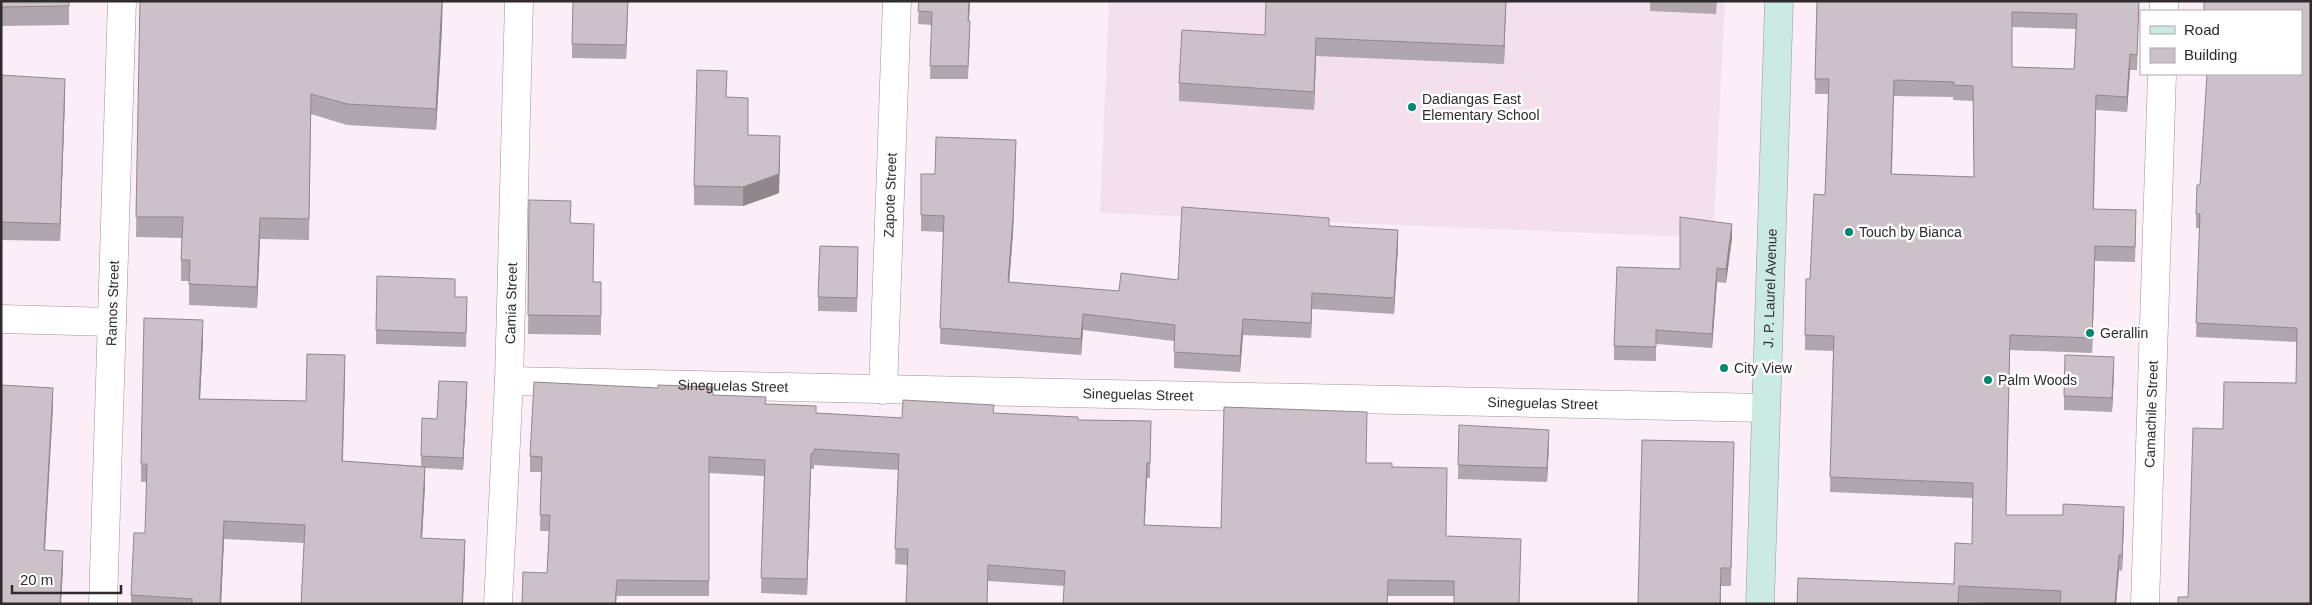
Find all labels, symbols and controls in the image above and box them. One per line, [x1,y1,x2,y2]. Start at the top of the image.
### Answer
legend [2140,10,2302,75]
text: Road [2184,21,2220,38]
text: Building [2184,46,2237,63]
place label: Dadiangas East Elementary School [1422,91,1540,123]
marker: Dadiangas East Elementary School [1406,101,1418,113]
street label: Zapote Street [880,152,900,238]
place label: Touch by Bianca [1859,224,1962,240]
marker: Touch by Bianca [1843,226,1855,238]
street label: J. P. Laurel Avenue [1760,228,1780,348]
street label: Ramos Street [103,260,122,346]
street label: Camia Street [502,262,520,344]
place label: Gerallin [2100,325,2148,341]
marker: Gerallin [2084,327,2096,339]
place label: City View [1734,360,1793,376]
street label: Camachile Street [2141,360,2161,468]
marker: City View [1718,362,1730,374]
place label: Palm Woods [1998,372,2077,388]
marker: Palm Woods [1982,374,1994,386]
street label: Sineguelas Street [677,377,789,395]
street label: Sineguelas Street [1082,385,1193,404]
street label: Sineguelas Street [1487,394,1598,412]
scale bar [12,562,121,594]
text: 20 m [20,571,53,588]

